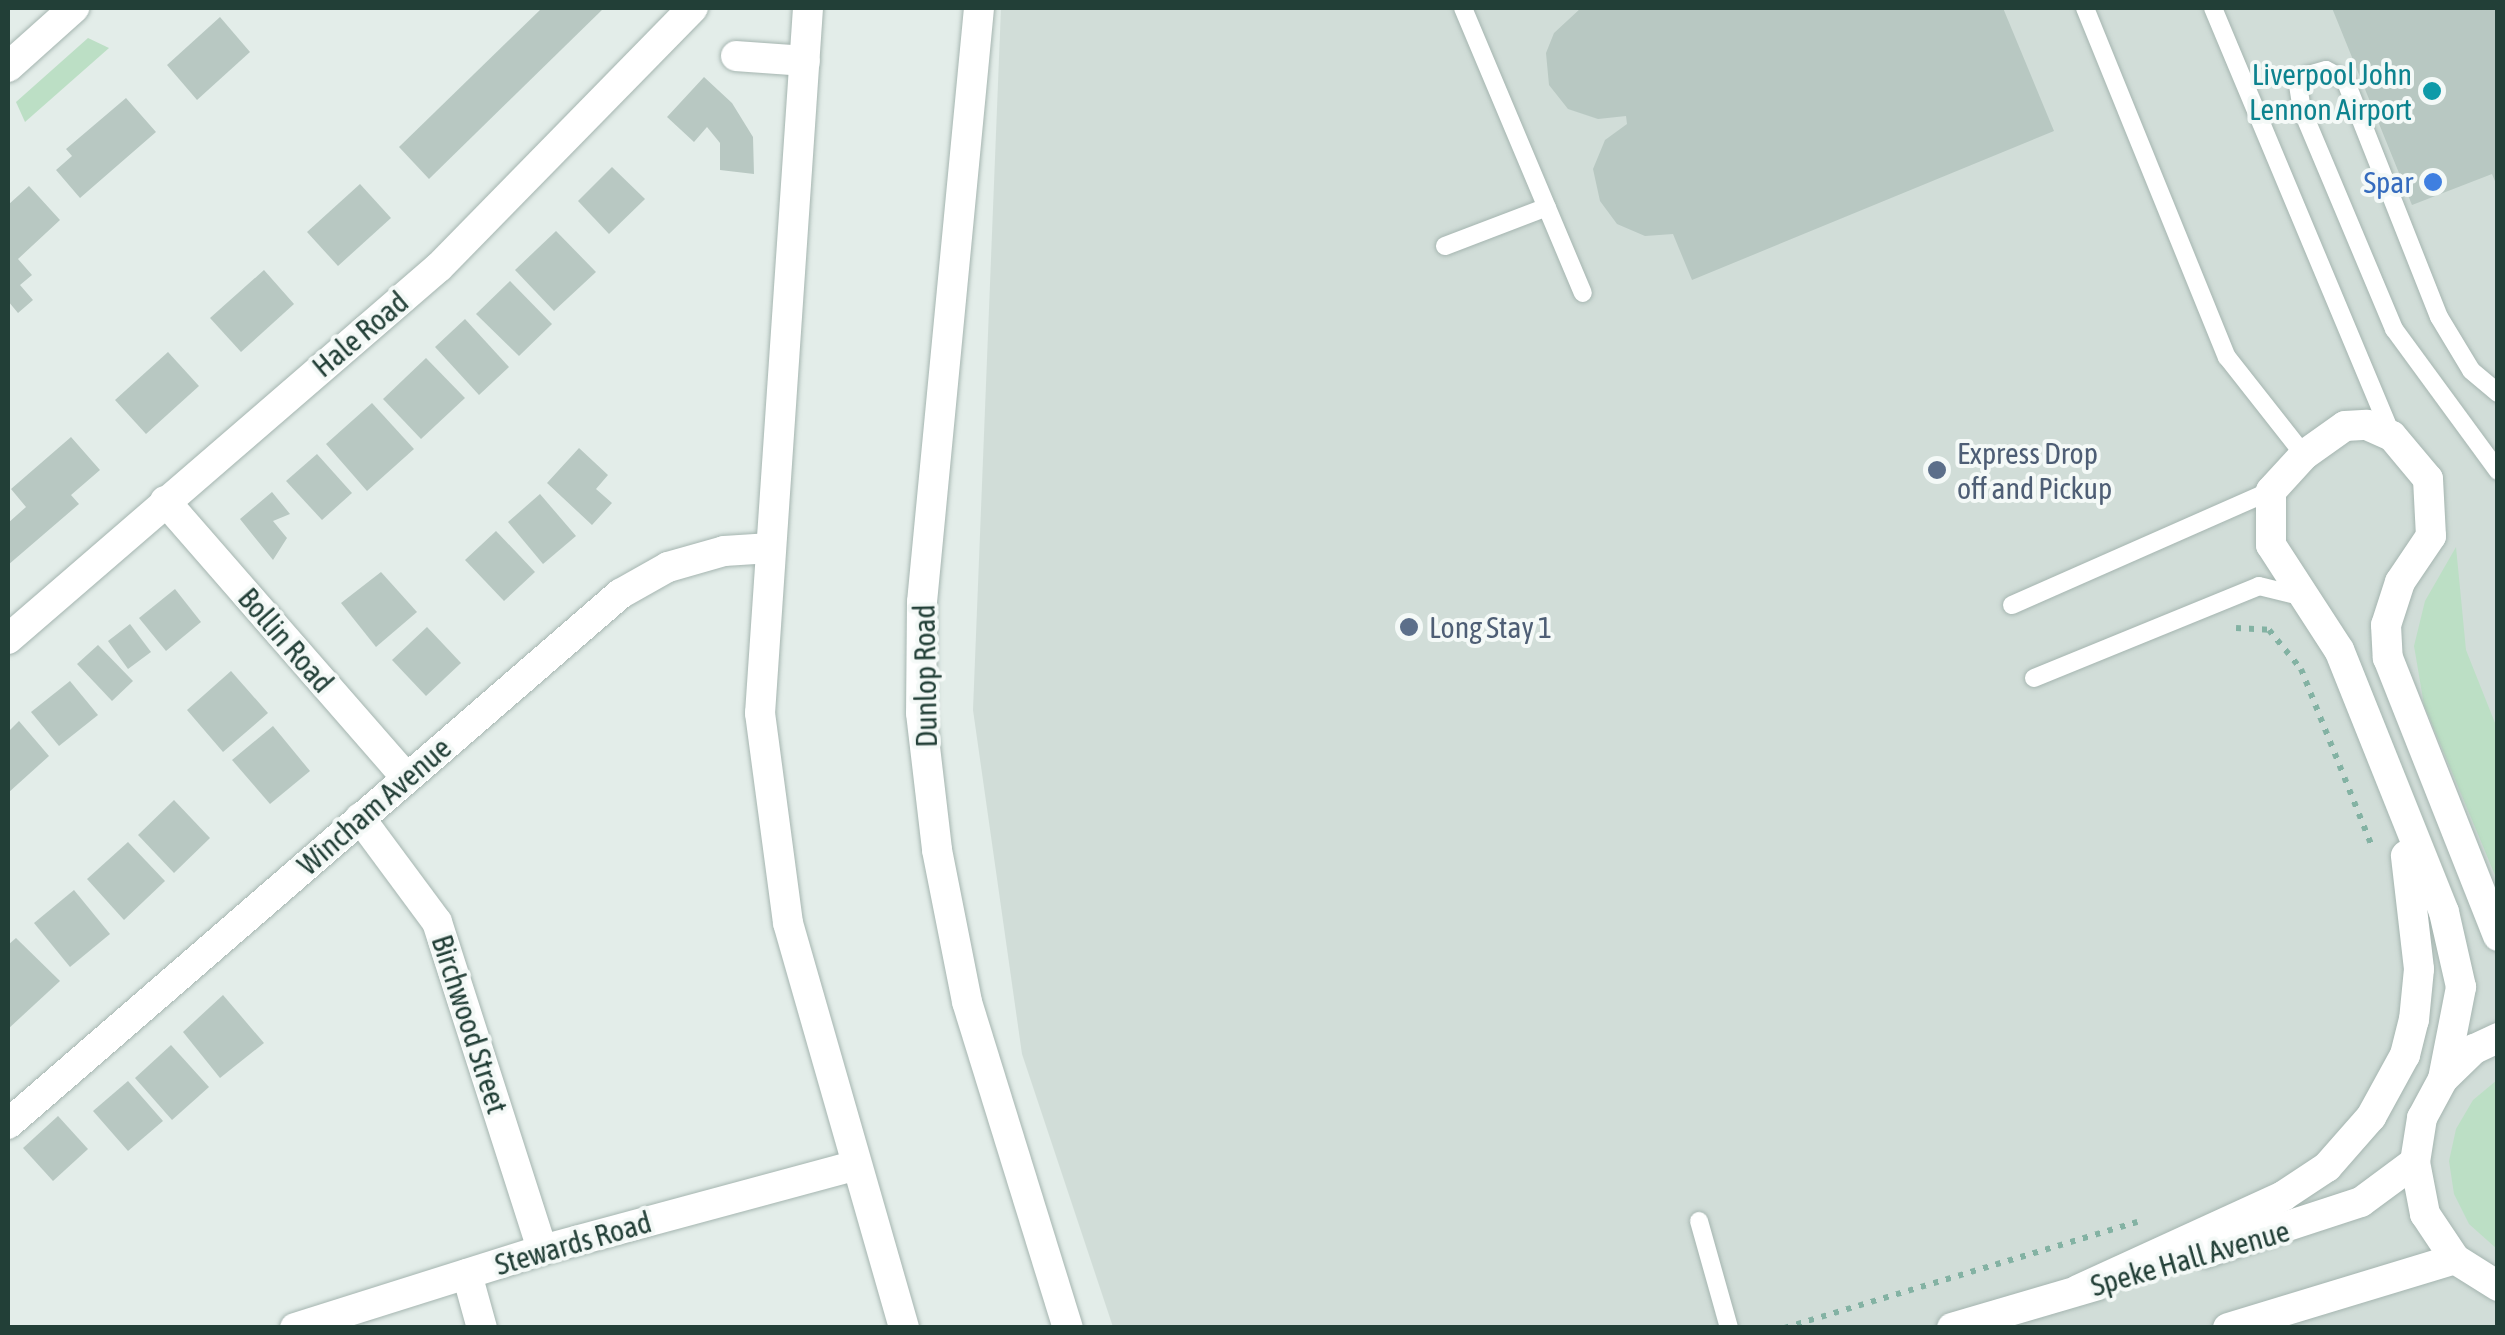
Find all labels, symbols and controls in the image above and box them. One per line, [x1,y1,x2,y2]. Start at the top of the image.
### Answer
place label: Liverpool John Lennon Airport [2249,56,2412,126]
marker: Liverpool John Lennon Airport [2421,80,2443,102]
place label: Spar [2363,164,2413,200]
marker: Spar [2422,171,2444,193]
street label: Hale Road [305,284,415,384]
place label: Express Drop off and Pickup [1957,435,2112,506]
marker: Express Drop off and Pickup [1926,459,1948,481]
street label: Bollin Road [231,580,341,700]
street label: Dunlop Road [906,604,944,748]
place label: Long Stay 1 [1429,609,1552,645]
marker: Long Stay 1 [1398,616,1420,638]
street label: Wincham Avenue [290,730,458,882]
street label: Birchwood Street [424,930,516,1118]
street label: Stewards Road [491,1204,655,1282]
street label: Speke Hall Avenue [2086,1212,2294,1304]

